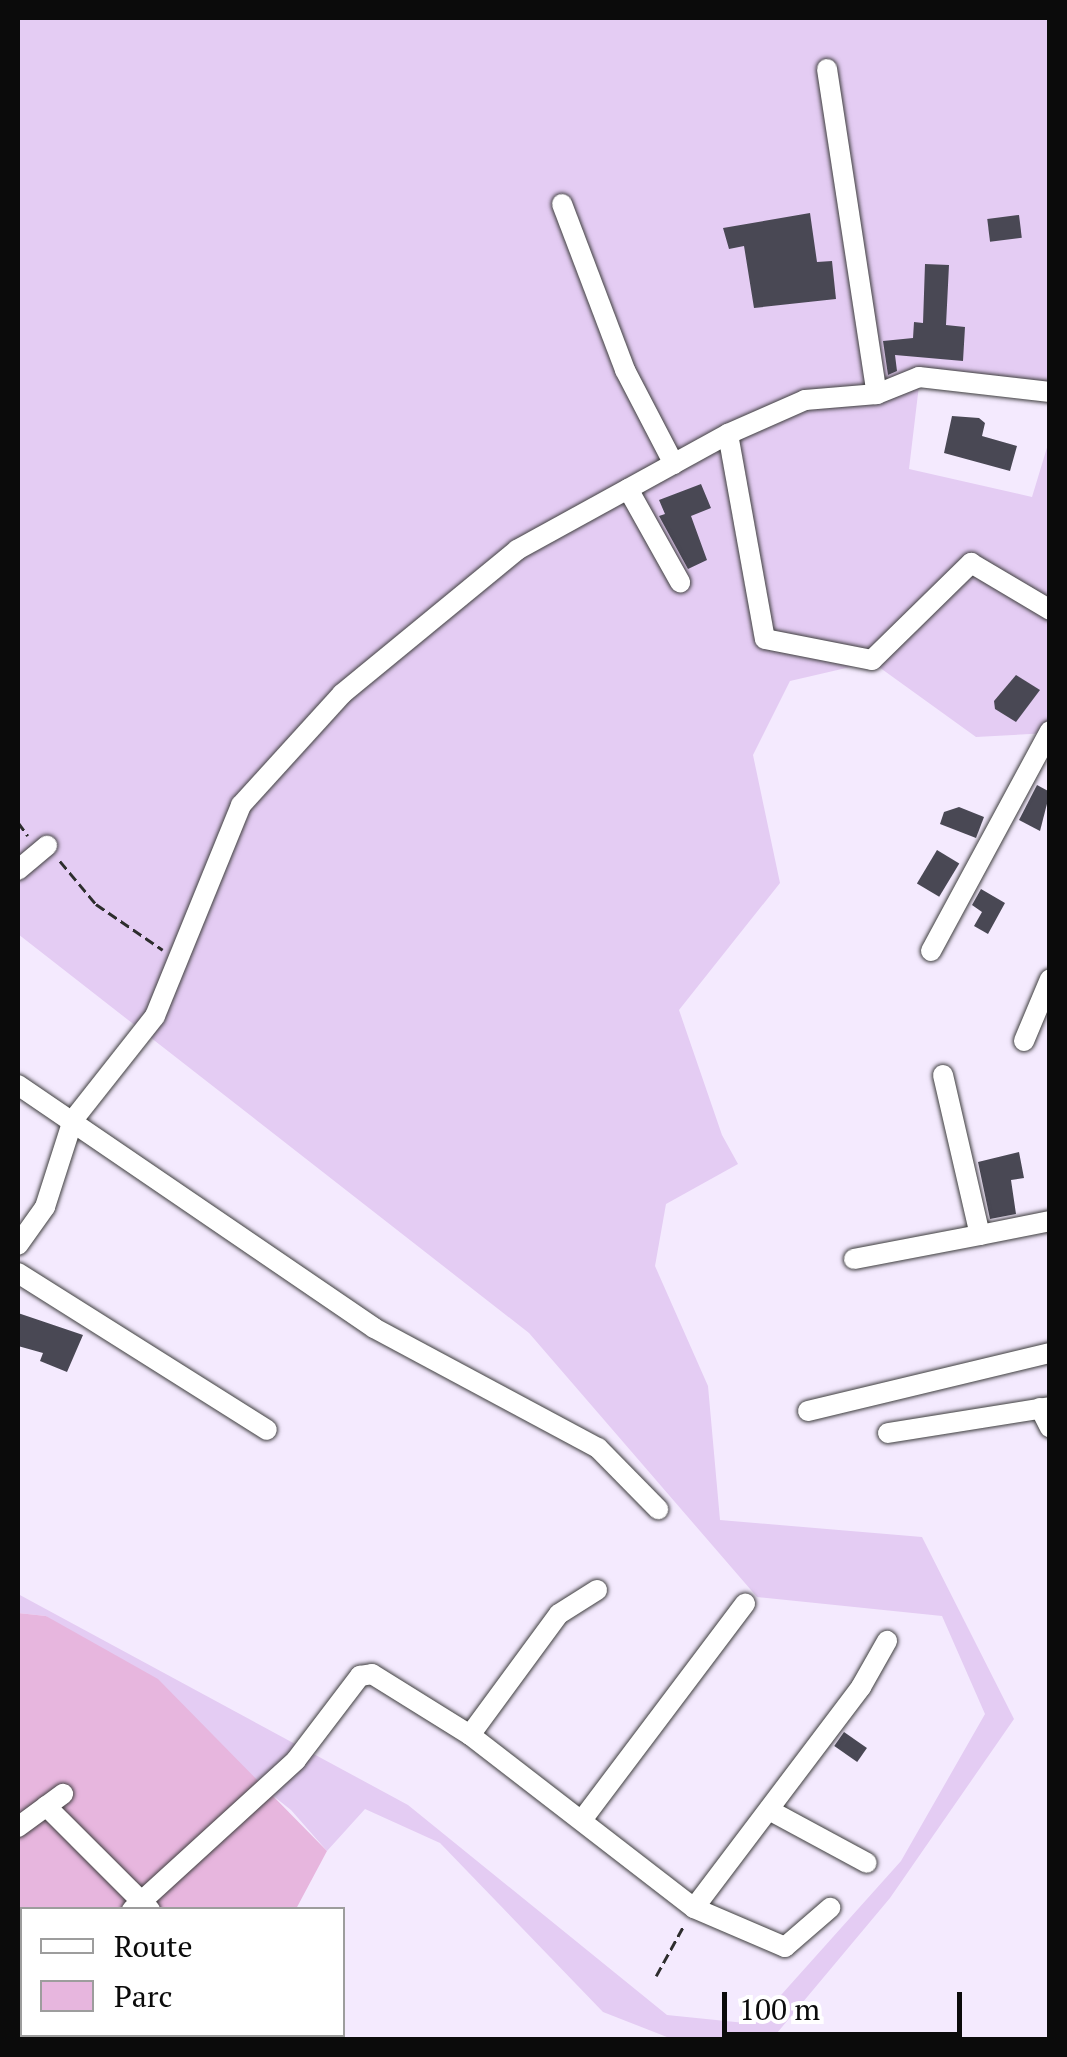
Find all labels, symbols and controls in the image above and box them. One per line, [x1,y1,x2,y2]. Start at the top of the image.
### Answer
legend [20,1907,345,2037]
text: Route [114,1926,193,1966]
scale bar [727,1972,967,2034]
text: Parc [114,1976,173,2016]
text: 100 m [739,1989,820,2029]

